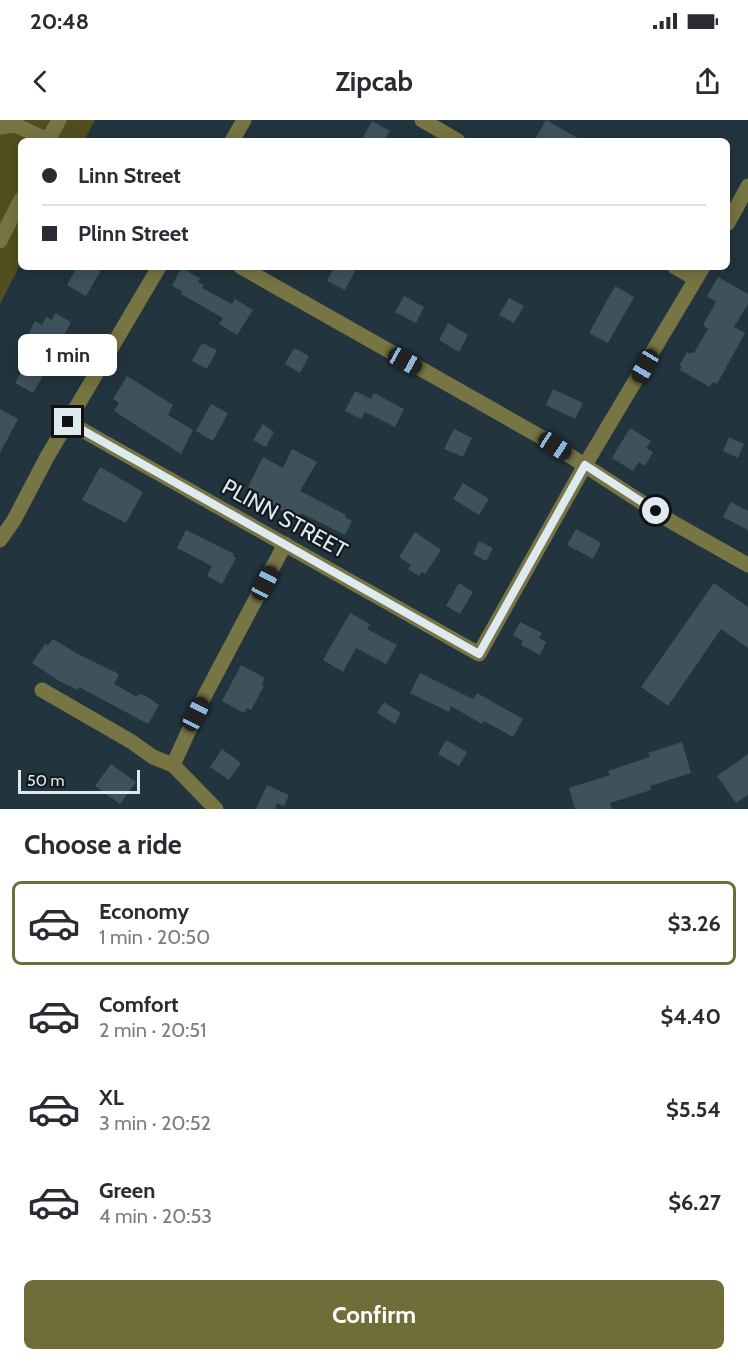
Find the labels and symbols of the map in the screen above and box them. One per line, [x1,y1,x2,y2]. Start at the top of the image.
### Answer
callout: 1 min [19,335,118,377]
car [385,344,425,378]
car [628,346,662,386]
route end [54,408,81,435]
car [535,429,575,463]
street label: PLINN STREET [217,473,352,564]
route start [642,497,669,524]
car [249,563,281,603]
car [180,694,212,734]
scale bar [18,767,140,794]

